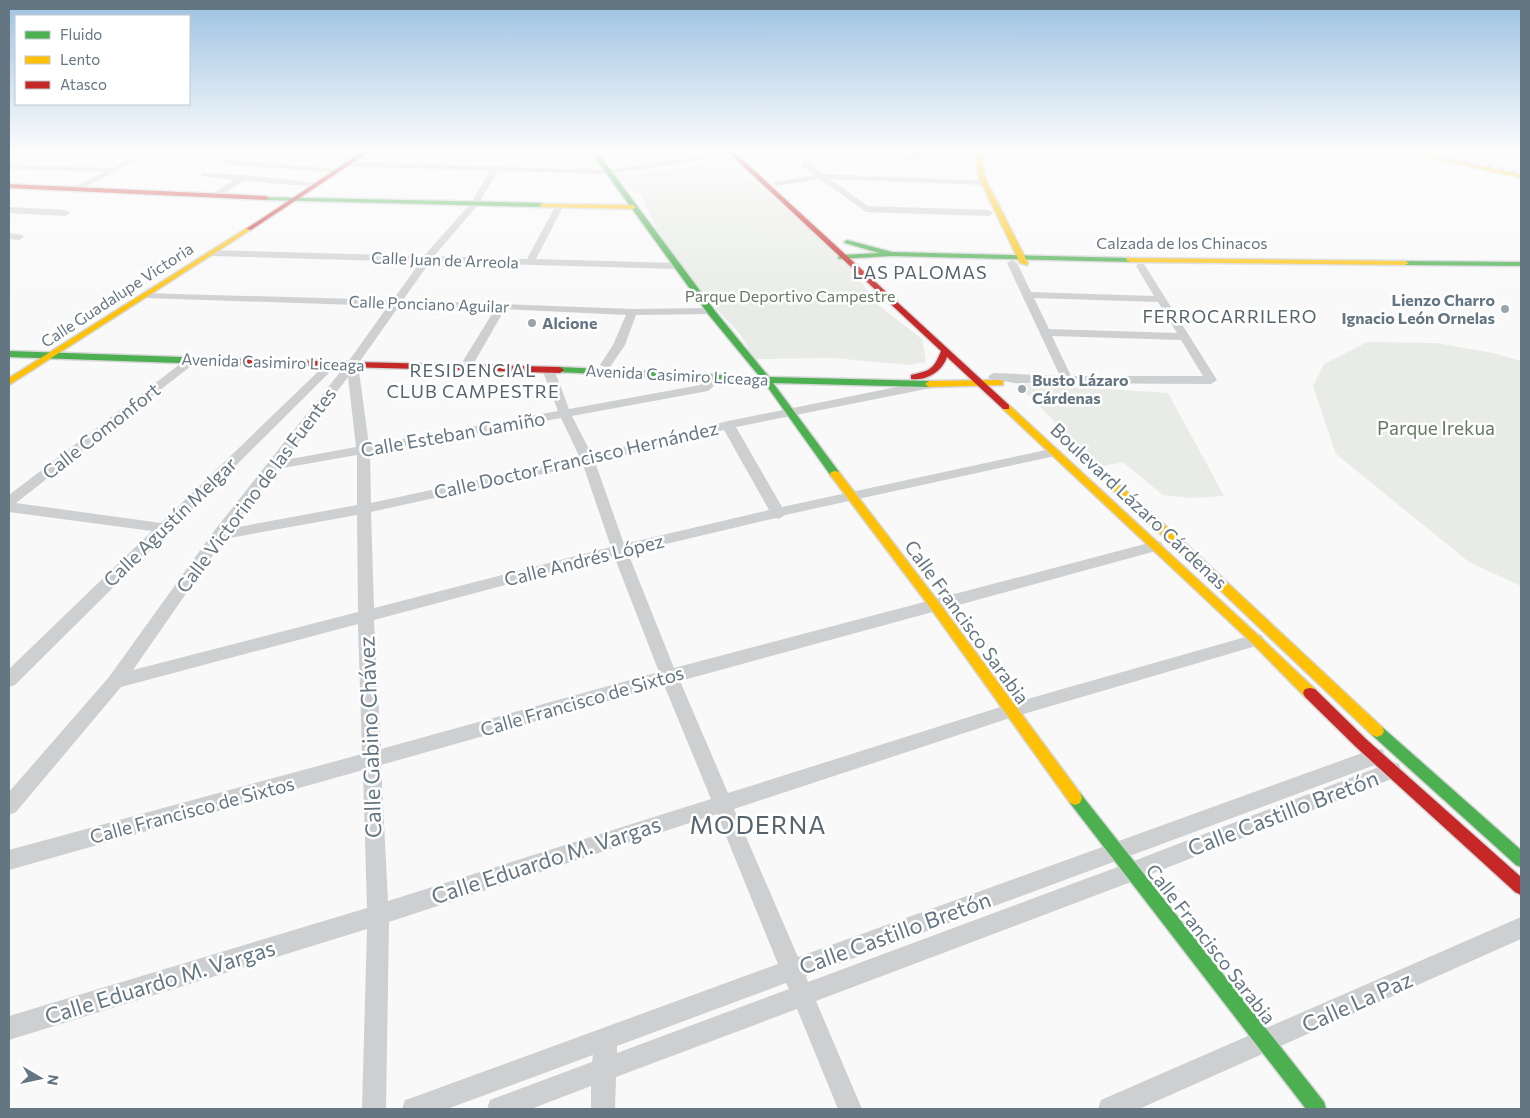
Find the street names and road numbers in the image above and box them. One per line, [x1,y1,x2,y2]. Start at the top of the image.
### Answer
street label: Calzada de los Chinacos [1096,233,1268,252]
street label: Calle Guadalupe Victoria [37,238,196,351]
street label: Calle Juan de Arreola [371,247,519,272]
street label: Calle Ponciano Aguilar [348,291,510,316]
street label: Avenida Casimiro Liceaga [181,349,365,374]
street label: Avenida Casimiro Liceaga [585,360,769,389]
street label: Calle Comonfort [37,377,164,484]
street label: Calle Victorino de las Fuentes [171,383,340,597]
street label: Calle Esteban Gamiño [359,406,547,461]
street label: Calle Doctor Francisco Hernández [431,416,720,503]
street label: Boulevard Lázaro Cárdenas [1046,418,1232,594]
street label: Calle Agustín Melgar [98,452,241,591]
street label: Calle Andrés López [502,529,666,590]
street label: Calle Francisco Sarabia [900,535,1035,708]
street label: Calle Gabino Chávez [352,635,387,838]
street label: Calle Francisco de Sixtos [477,660,686,741]
street label: Calle Castillo Bretón [1184,764,1382,861]
street label: Calle Francisco de Sixtos [87,771,297,848]
street label: Calle Eduardo M. Vargas [428,810,664,909]
street label: Calle Francisco Sarabia [1142,859,1281,1028]
street label: Calle Castillo Bretón [795,885,994,980]
street label: Calle Eduardo M. Vargas [41,934,278,1029]
street label: Calle La Paz [1297,965,1416,1038]

